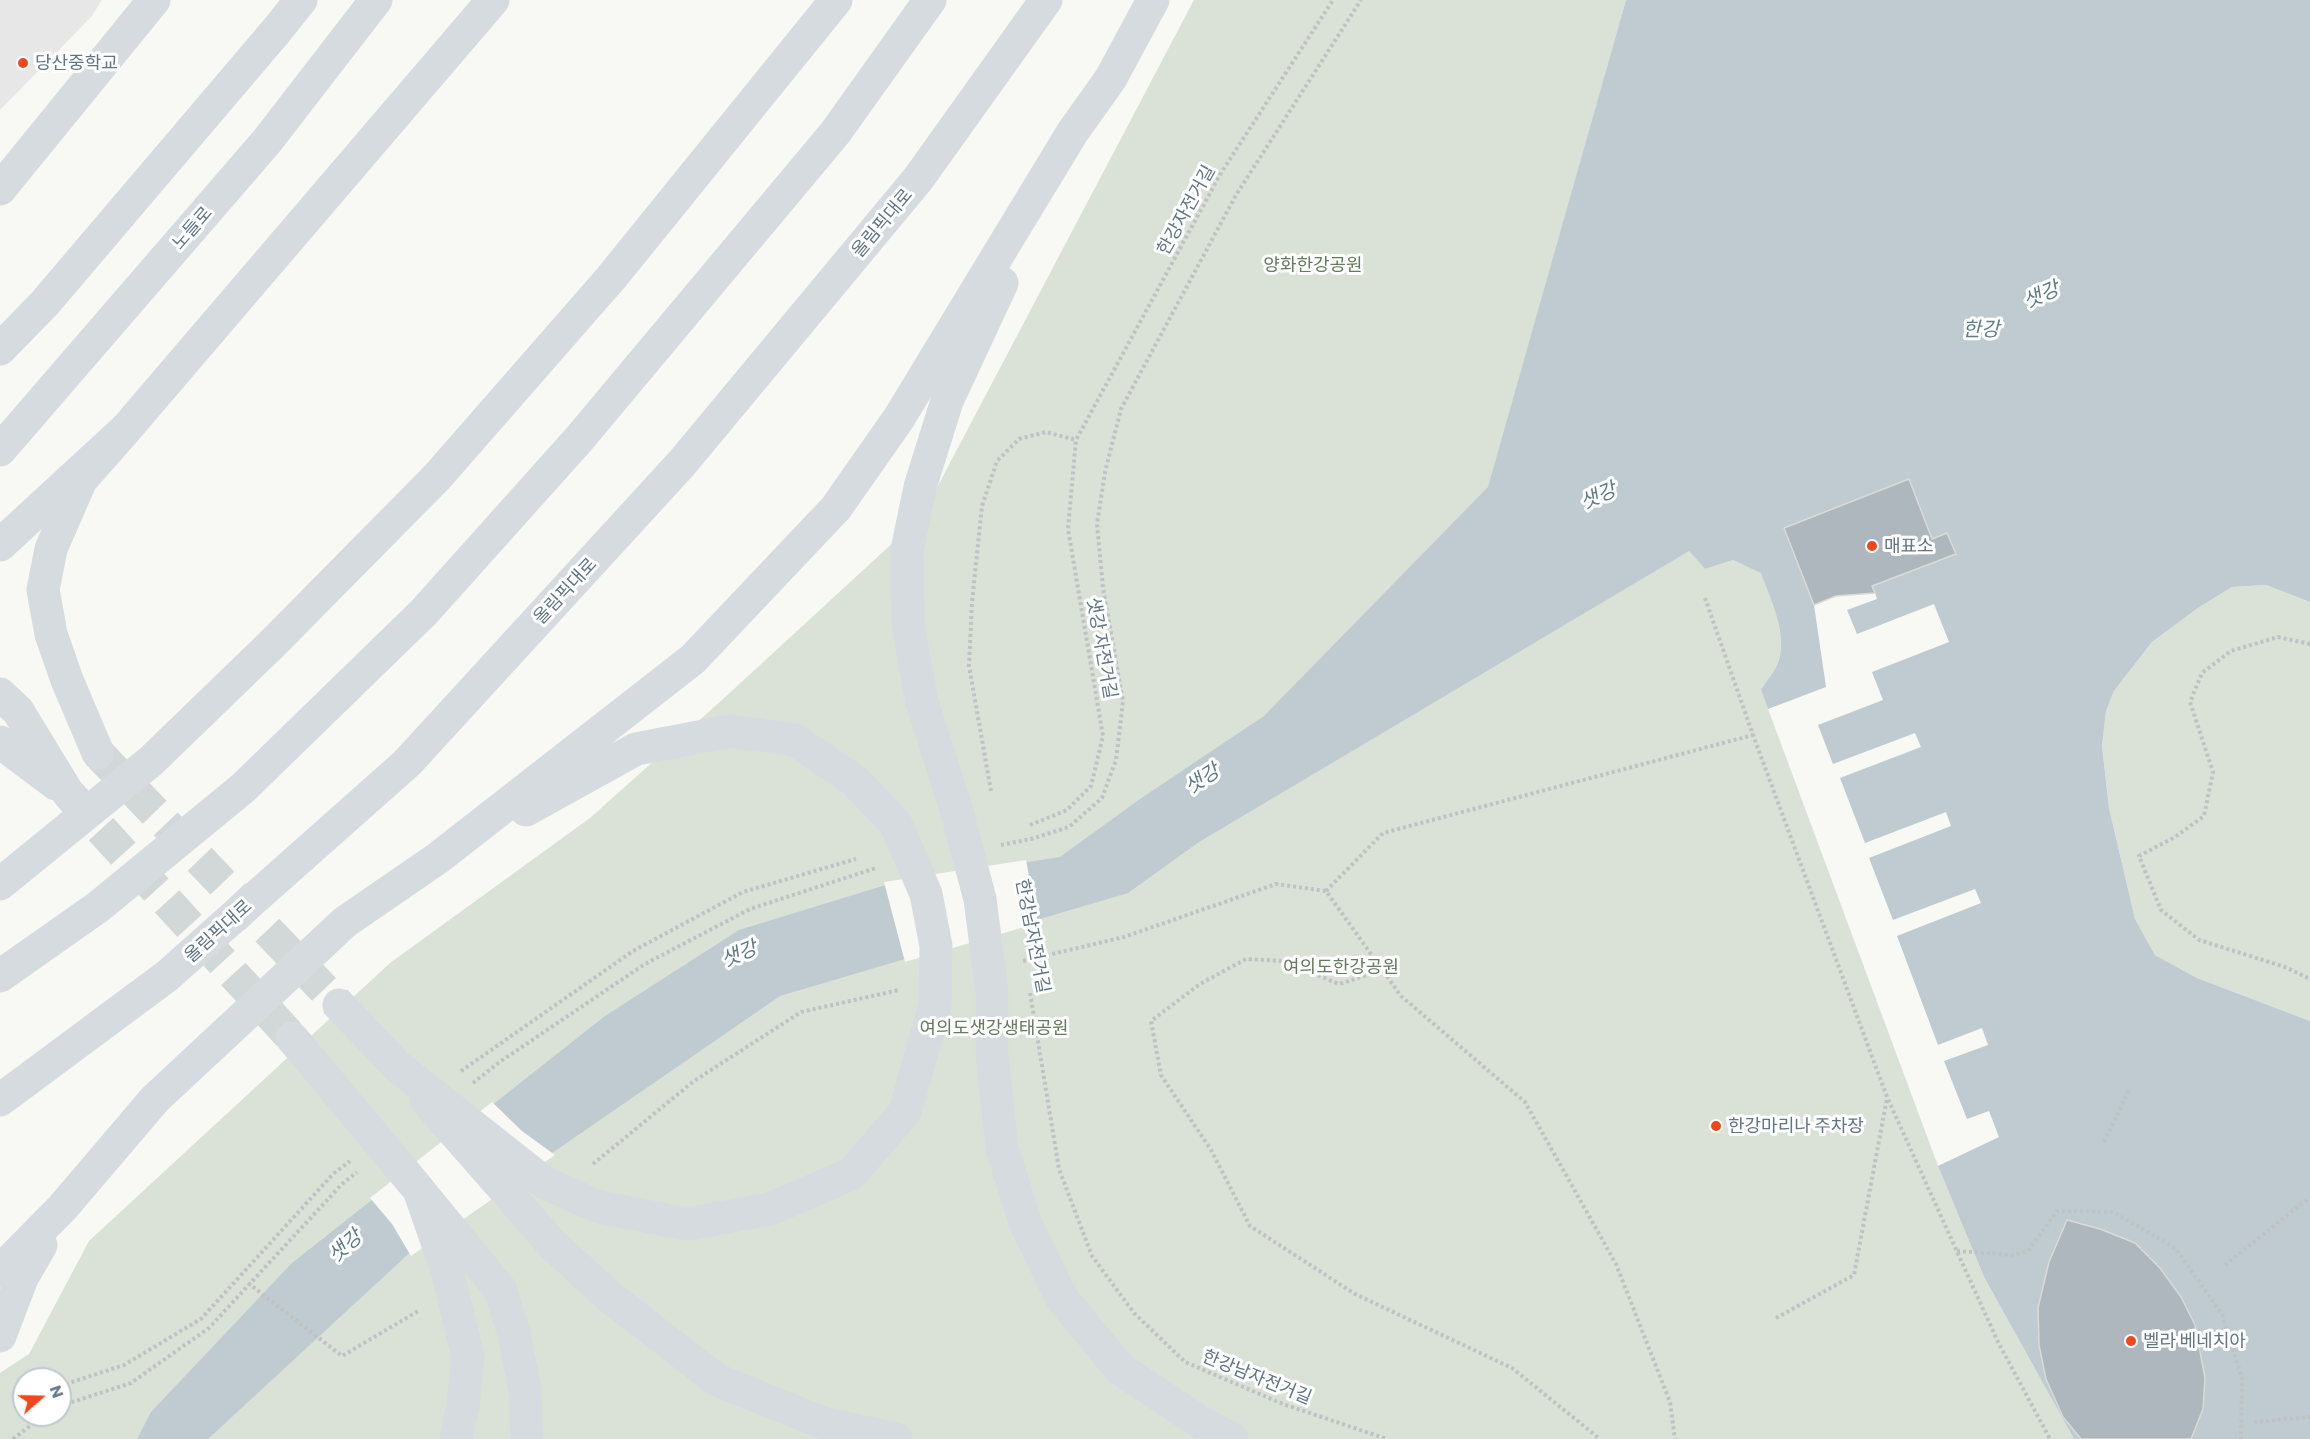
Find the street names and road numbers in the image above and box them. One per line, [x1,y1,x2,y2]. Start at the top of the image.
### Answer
street label: 한강자전거길 [1152,161,1220,259]
street label: 올림픽대로 [847,184,917,262]
street label: 노들로 [168,202,216,254]
street label: 올림픽대로 [529,553,601,629]
street label: 샛강 자전거길 [1082,596,1122,700]
street label: 한강남자전거길 [1011,877,1055,995]
street label: 올림픽대로 [180,895,256,967]
street label: 한강남자전거길 [1199,1345,1315,1409]

